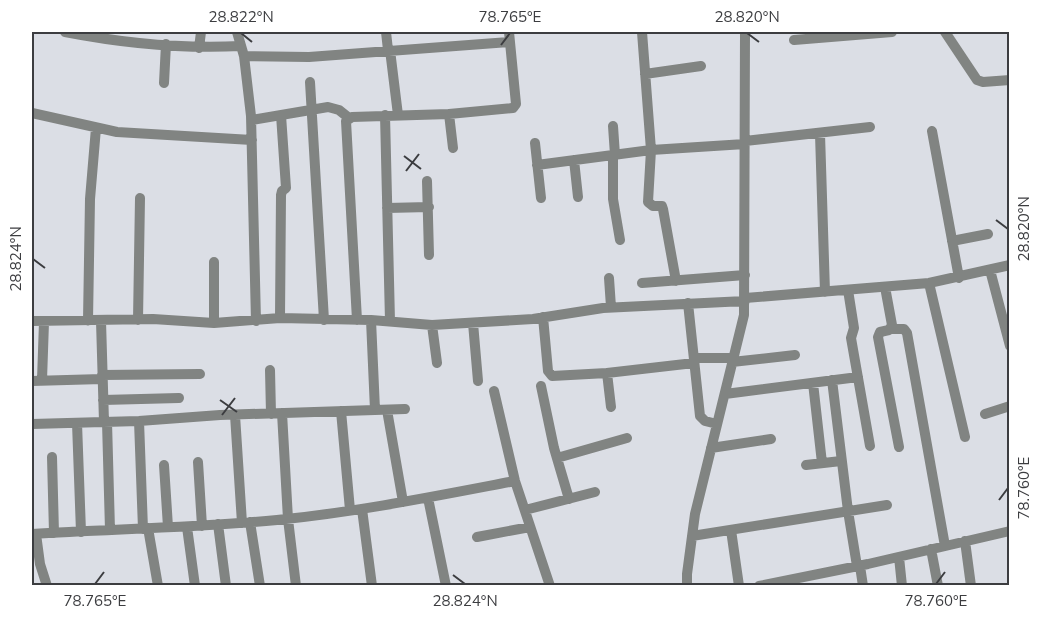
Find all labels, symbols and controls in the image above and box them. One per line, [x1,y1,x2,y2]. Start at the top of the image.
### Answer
text: 28.822°N [208,7,274,26]
text: 78.765°E [479,7,542,26]
text: 28.820°N [714,7,780,26]
text: 28.820°N [1014,196,1033,262]
text: 28.824°N [6,226,25,292]
text: 78.760°E [1014,456,1033,519]
text: 78.765°E [64,591,127,610]
text: 28.824°N [432,591,498,610]
text: 78.760°E [905,591,968,610]

